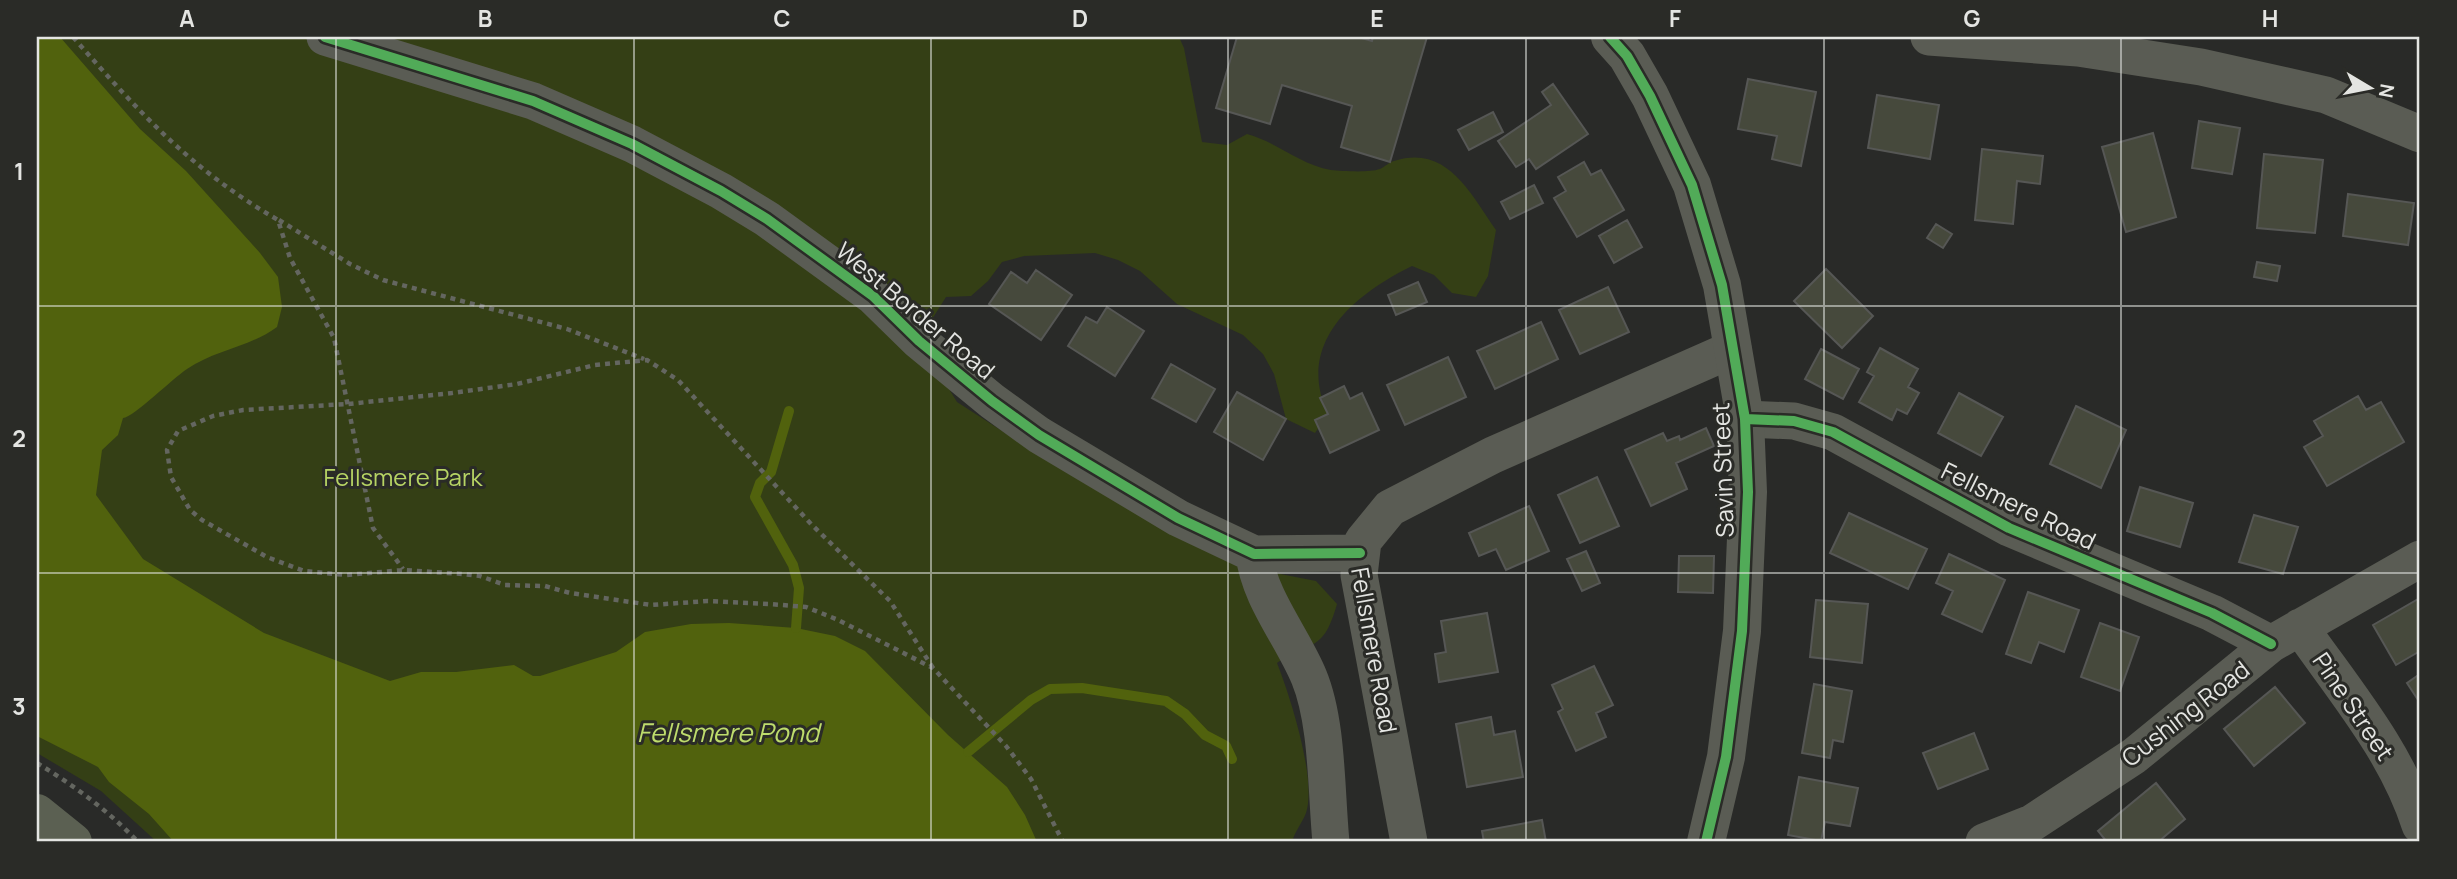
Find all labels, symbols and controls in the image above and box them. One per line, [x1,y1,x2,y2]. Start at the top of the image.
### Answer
text: A [179,2,195,34]
text: B [478,2,492,34]
text: C [774,2,791,34]
text: D [1072,2,1088,34]
text: E [1370,2,1384,34]
text: F [1669,2,1681,34]
text: G [1964,2,1981,34]
text: H [2262,2,2278,34]
north arrow [2334,52,2404,122]
text: N [2373,82,2401,100]
text: 1 [14,155,24,187]
street label: West Border Road [830,234,1002,386]
street label: Savin Street [1703,402,1741,538]
text: 2 [12,422,26,454]
street label: Fellsmere Road [1936,453,2102,557]
park label: Fellsmere Park [324,460,484,493]
street label: Fellsmere Road [1344,564,1406,736]
street label: Pine Street [2306,646,2402,766]
street label: Cushing Road [2114,653,2256,773]
text: 3 [12,690,26,722]
water label: Fellsmere Pond [637,714,823,750]

